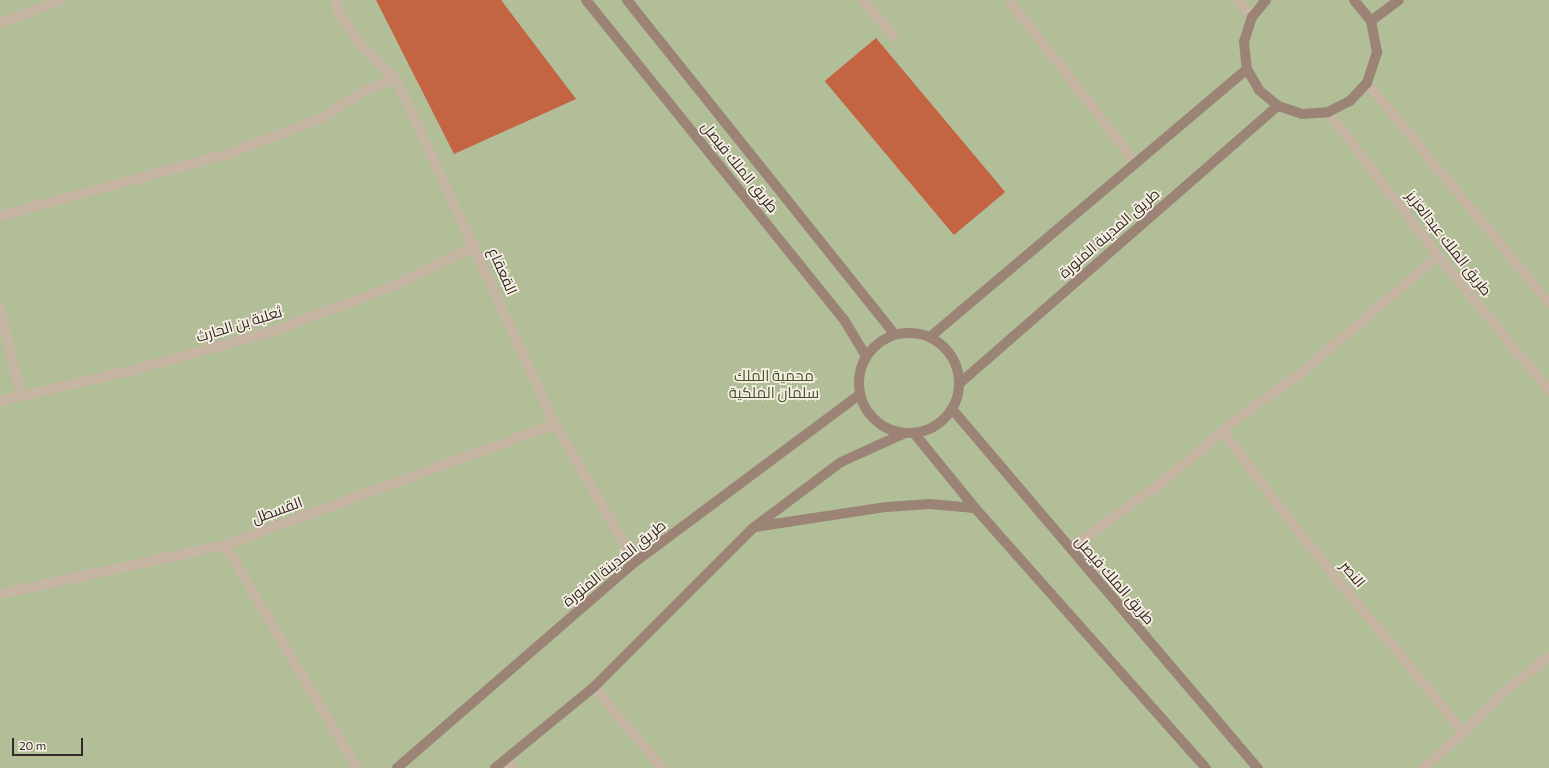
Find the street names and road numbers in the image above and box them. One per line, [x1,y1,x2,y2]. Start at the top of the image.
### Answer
street label: طريق الملك فيصل [698,118,782,216]
street label: طريق المدينة المنورة [1055,184,1163,282]
street label: طريق الملك عبدالعزيز [1402,187,1496,299]
street label: القعقاع [485,245,521,297]
street label: ثعلبة بن الحارث [194,302,284,346]
street label: القسطل [249,493,305,527]
street label: طريق المدينة المنورة [559,516,669,610]
street label: طريق الملك فيصل [1071,532,1159,628]
street label: النصر [1337,557,1369,591]

